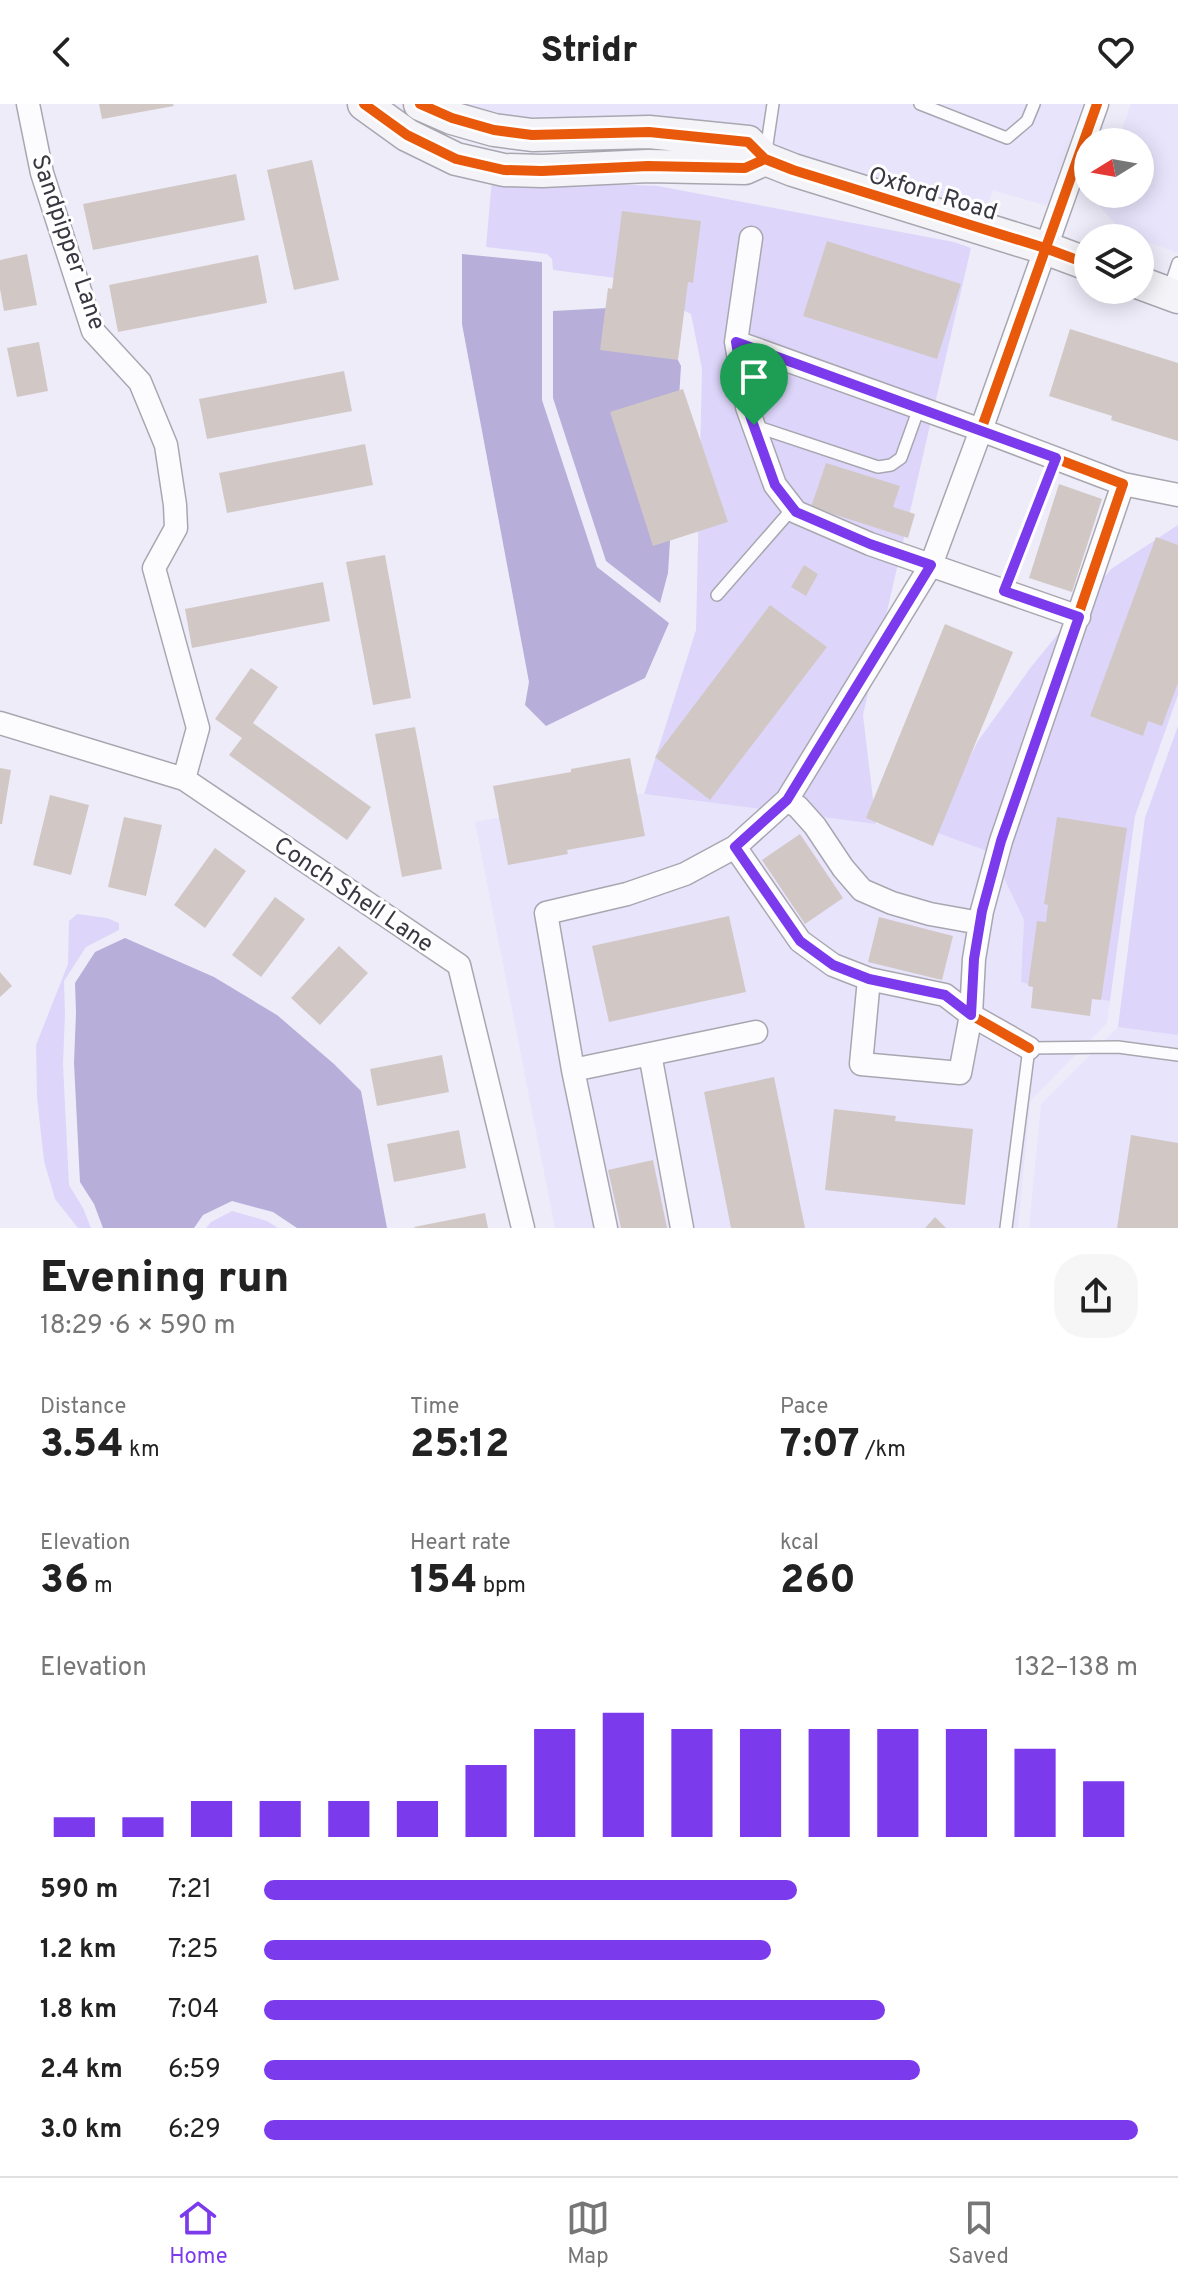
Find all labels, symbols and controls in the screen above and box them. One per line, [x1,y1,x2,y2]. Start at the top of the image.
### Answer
text: Stridr [541,29,637,75]
icon: back [40,30,84,74]
icon: heart [1094,30,1138,74]
north arrow [1074,128,1154,208]
map controls [1074,128,1154,304]
street label: Sandpipper Lane [23,151,111,334]
street label: Oxford Road [864,161,1000,229]
button: layers [1074,224,1154,304]
pin [720,343,788,425]
icon: arrive [732,355,776,399]
street label: Conch Shell Lane [267,831,439,960]
text: Evening run [40,1252,289,1308]
button: share [1054,1254,1138,1338]
text: 18:29 · 6 × 590 m [40,1310,236,1343]
text: Distance [40,1394,126,1421]
text: Time [410,1394,459,1421]
text: Pace [780,1394,828,1421]
text: 3.54 [40,1421,124,1471]
text: 25:12 [410,1421,510,1471]
text: 7:07 [780,1421,860,1471]
text: km [124,1437,160,1464]
text: /km [860,1437,906,1464]
text: Elevation [40,1530,130,1557]
text: Heart rate [410,1530,511,1557]
text: kcal [780,1530,819,1557]
text: 36 [40,1557,89,1607]
text: 154 [410,1557,477,1607]
text: 260 [780,1557,856,1607]
text: m [89,1573,113,1600]
text: bpm [477,1573,526,1600]
text: Elevation [40,1652,147,1685]
text: 132–138 m [1015,1652,1138,1685]
text: 590 m [40,1874,118,1907]
text: 7:21 [168,1874,212,1907]
text: 1.2 km [40,1934,117,1967]
text: 7:25 [168,1934,218,1967]
text: 1.8 km [40,1994,117,2027]
text: 7:04 [168,1994,219,2027]
text: 2.4 km [40,2054,123,2087]
text: 6:59 [168,2054,221,2087]
text: 3.0 km [40,2114,122,2147]
text: 6:29 [168,2114,221,2147]
tab: Home [169,2196,228,2271]
tab: Map [566,2196,610,2271]
tab: Saved [948,2196,1009,2271]

